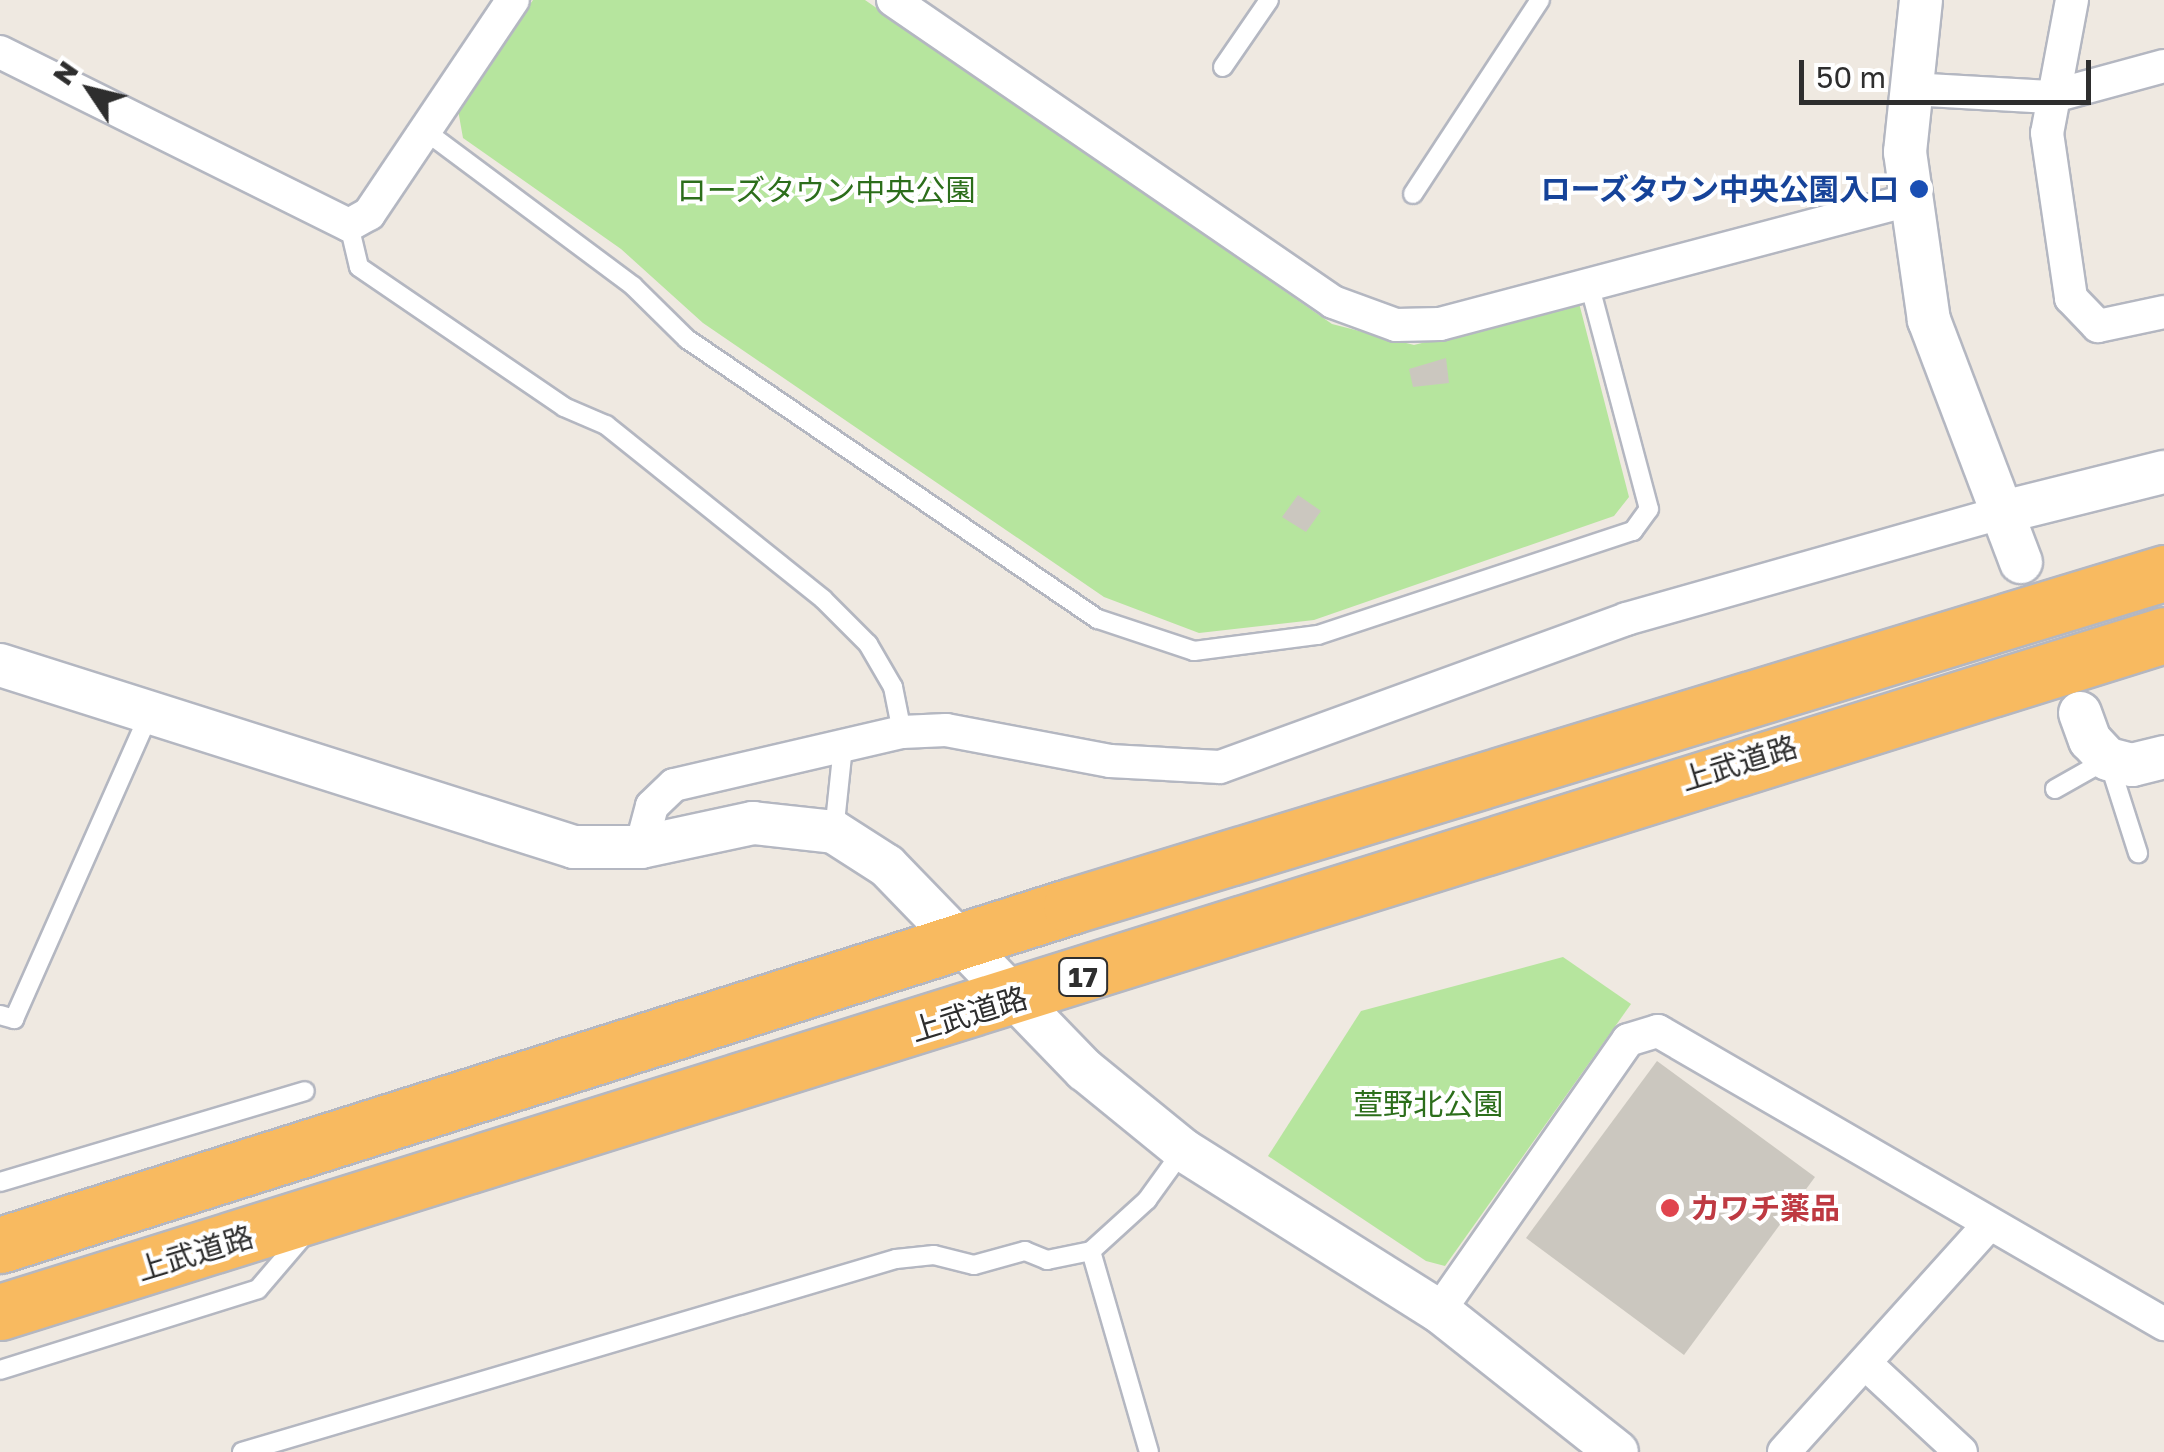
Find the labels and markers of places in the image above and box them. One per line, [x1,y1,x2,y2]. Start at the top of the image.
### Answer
place label: ローズタウン中央公園入口 [1539,171,1899,207]
marker: ローズタウン中央公園入口 [1908,178,1930,200]
place label: カワチ薬品 [1690,1190,1840,1226]
marker: カワチ薬品 [1659,1197,1681,1219]

